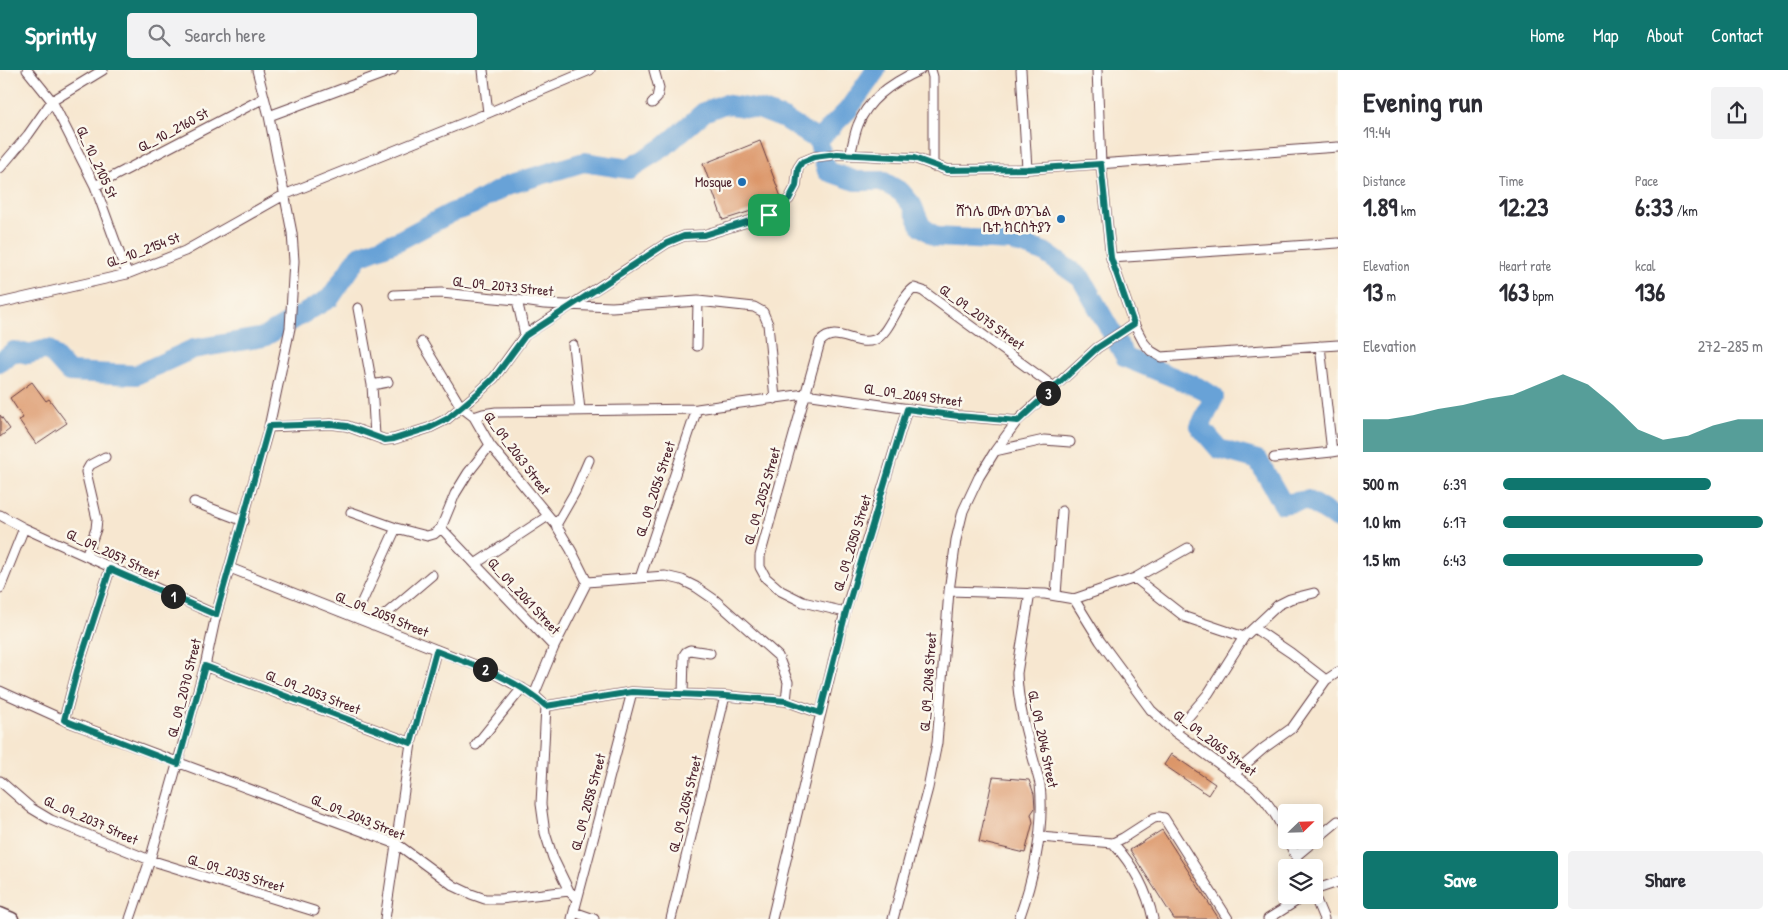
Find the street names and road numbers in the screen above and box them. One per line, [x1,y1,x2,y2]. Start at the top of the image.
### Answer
street label: GL_10_2160 St [134,103,211,156]
street label: GL_10_2105 St [72,123,123,201]
street label: GL_10_2154 St [104,227,182,272]
street label: GL_09_2073 Street [452,271,555,300]
street label: GL_09_2075 Street [936,279,1029,354]
street label: GL_09_2069 Street [863,378,963,411]
street label: GL_09_2063 Street [480,407,555,498]
street label: GL_09_2056 Street [630,438,679,539]
street label: GL_09_2052 Street [739,445,785,547]
street label: GL_09_2050 Street [828,492,875,594]
street label: GL_09_2057 Street [64,524,163,584]
street label: GL_09_2061 Street [484,553,565,638]
street label: GL_09_2059 Street [333,586,432,641]
street label: GL_09_2048 Street [915,632,940,732]
street label: GL_09_2070 Street [162,636,205,739]
street label: GL_09_2053 Street [263,665,364,718]
street label: GL_09_2046 Street [1024,689,1063,789]
street label: GL_09_2065 Street [1170,705,1261,780]
street label: GL_09_2058 Street [565,751,610,853]
street label: GL_09_2054 Street [663,753,706,854]
street label: GL_09_2043 Street [309,789,408,844]
street label: GL_09_2037 Street [41,790,141,849]
street label: GL_09_2035 Street [185,849,287,896]

